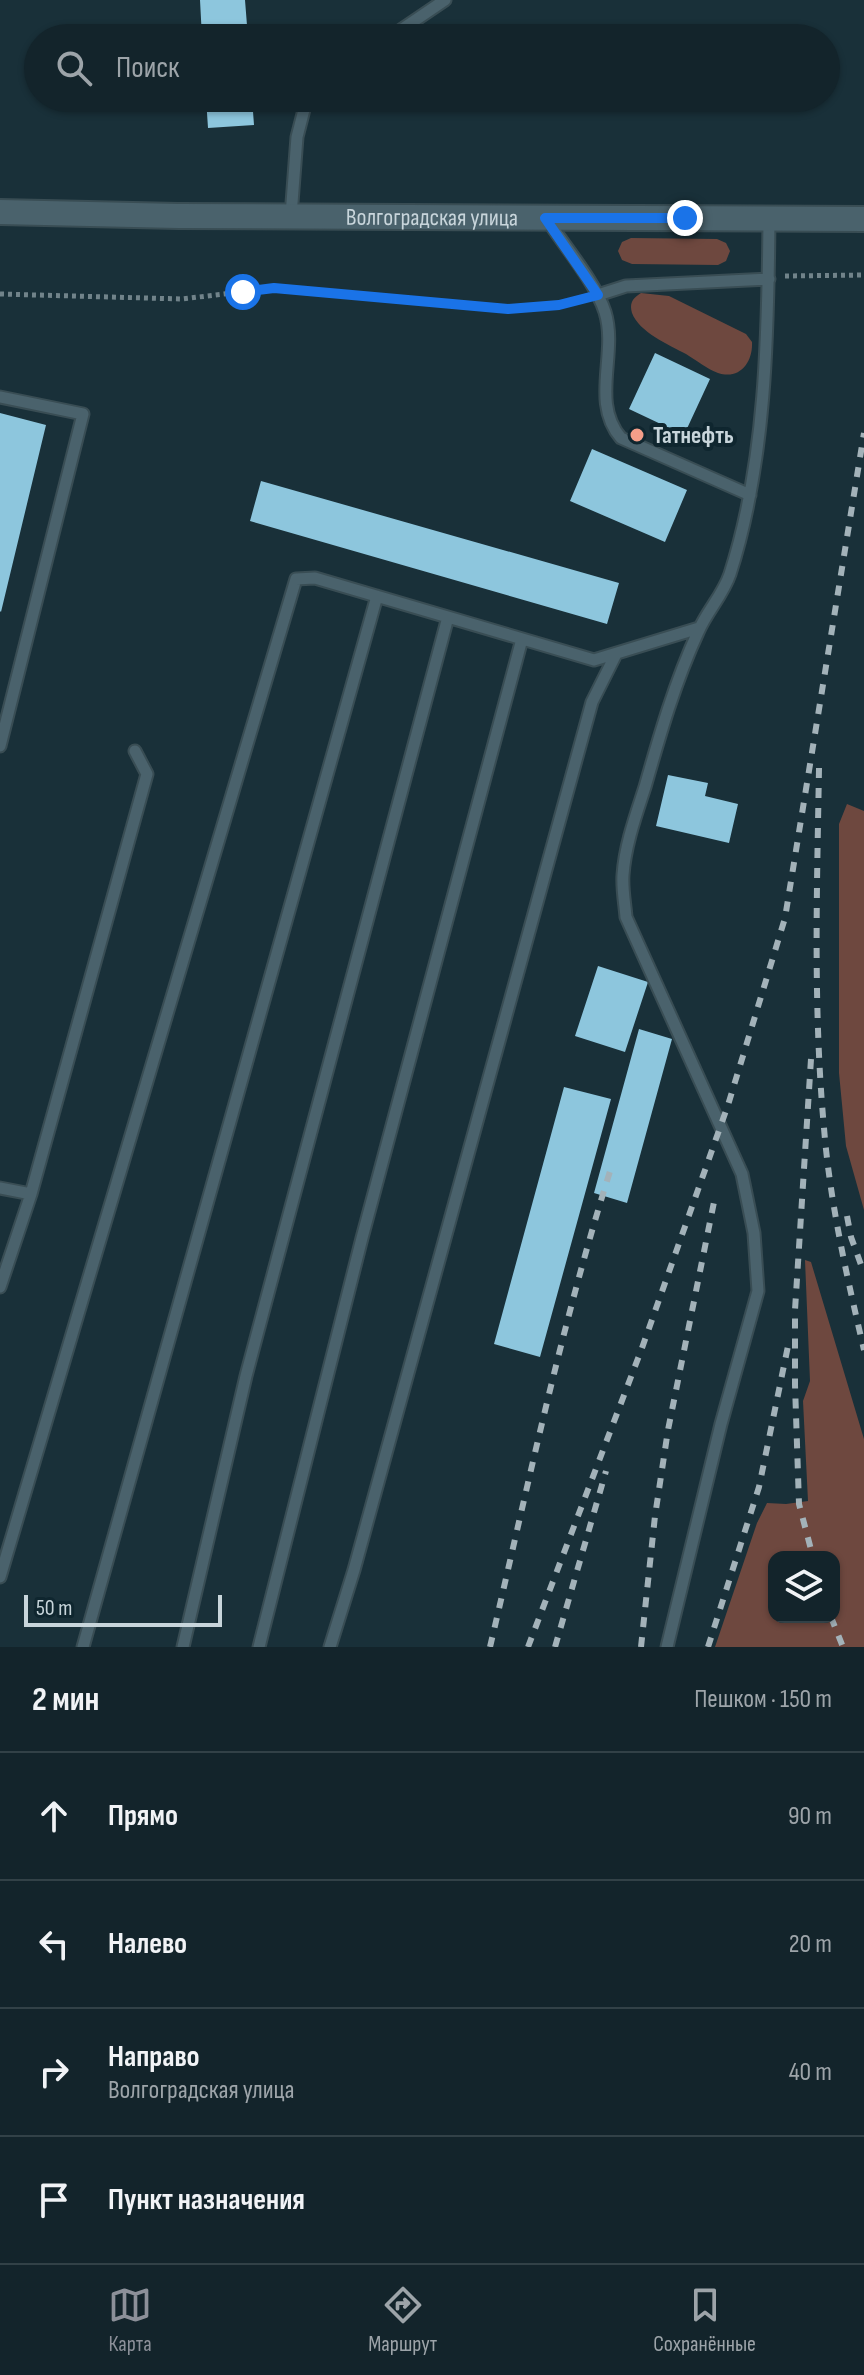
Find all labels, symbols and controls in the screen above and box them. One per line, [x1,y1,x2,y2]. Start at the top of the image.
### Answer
search box [24,24,840,112]
icon: search [52,46,96,90]
text: Поиск [116,50,179,86]
route end [667,200,703,236]
street label: Волгоградская улица [346,203,518,232]
route start [225,274,261,310]
place label: Татнефть [653,421,734,450]
marker: Татнефть [628,426,646,444]
map controls [768,1551,840,1623]
button: layers [768,1551,840,1623]
scale bar [24,1591,222,1627]
text: 50 m [36,1595,72,1622]
text: 2 мин [32,1679,99,1720]
text: Пешком · 150 m [694,1684,832,1715]
icon: ahead [32,1794,76,1838]
text: Прямо [108,1798,178,1834]
text: 90 m [788,1801,832,1832]
icon: left [32,1922,76,1966]
text: Налево [108,1926,187,1962]
text: 20 m [789,1929,832,1960]
text: Направо [108,2039,200,2075]
icon: right [32,2050,76,2094]
text: 40 m [789,2057,832,2088]
text: Волгоградская улица [108,2075,294,2106]
icon: arrive [32,2178,76,2222]
text: Пункт назначения [108,2182,305,2218]
tab: Карта [108,2283,152,2358]
tab: Маршрут [368,2283,437,2358]
tab: Сохранённые [653,2283,756,2358]

